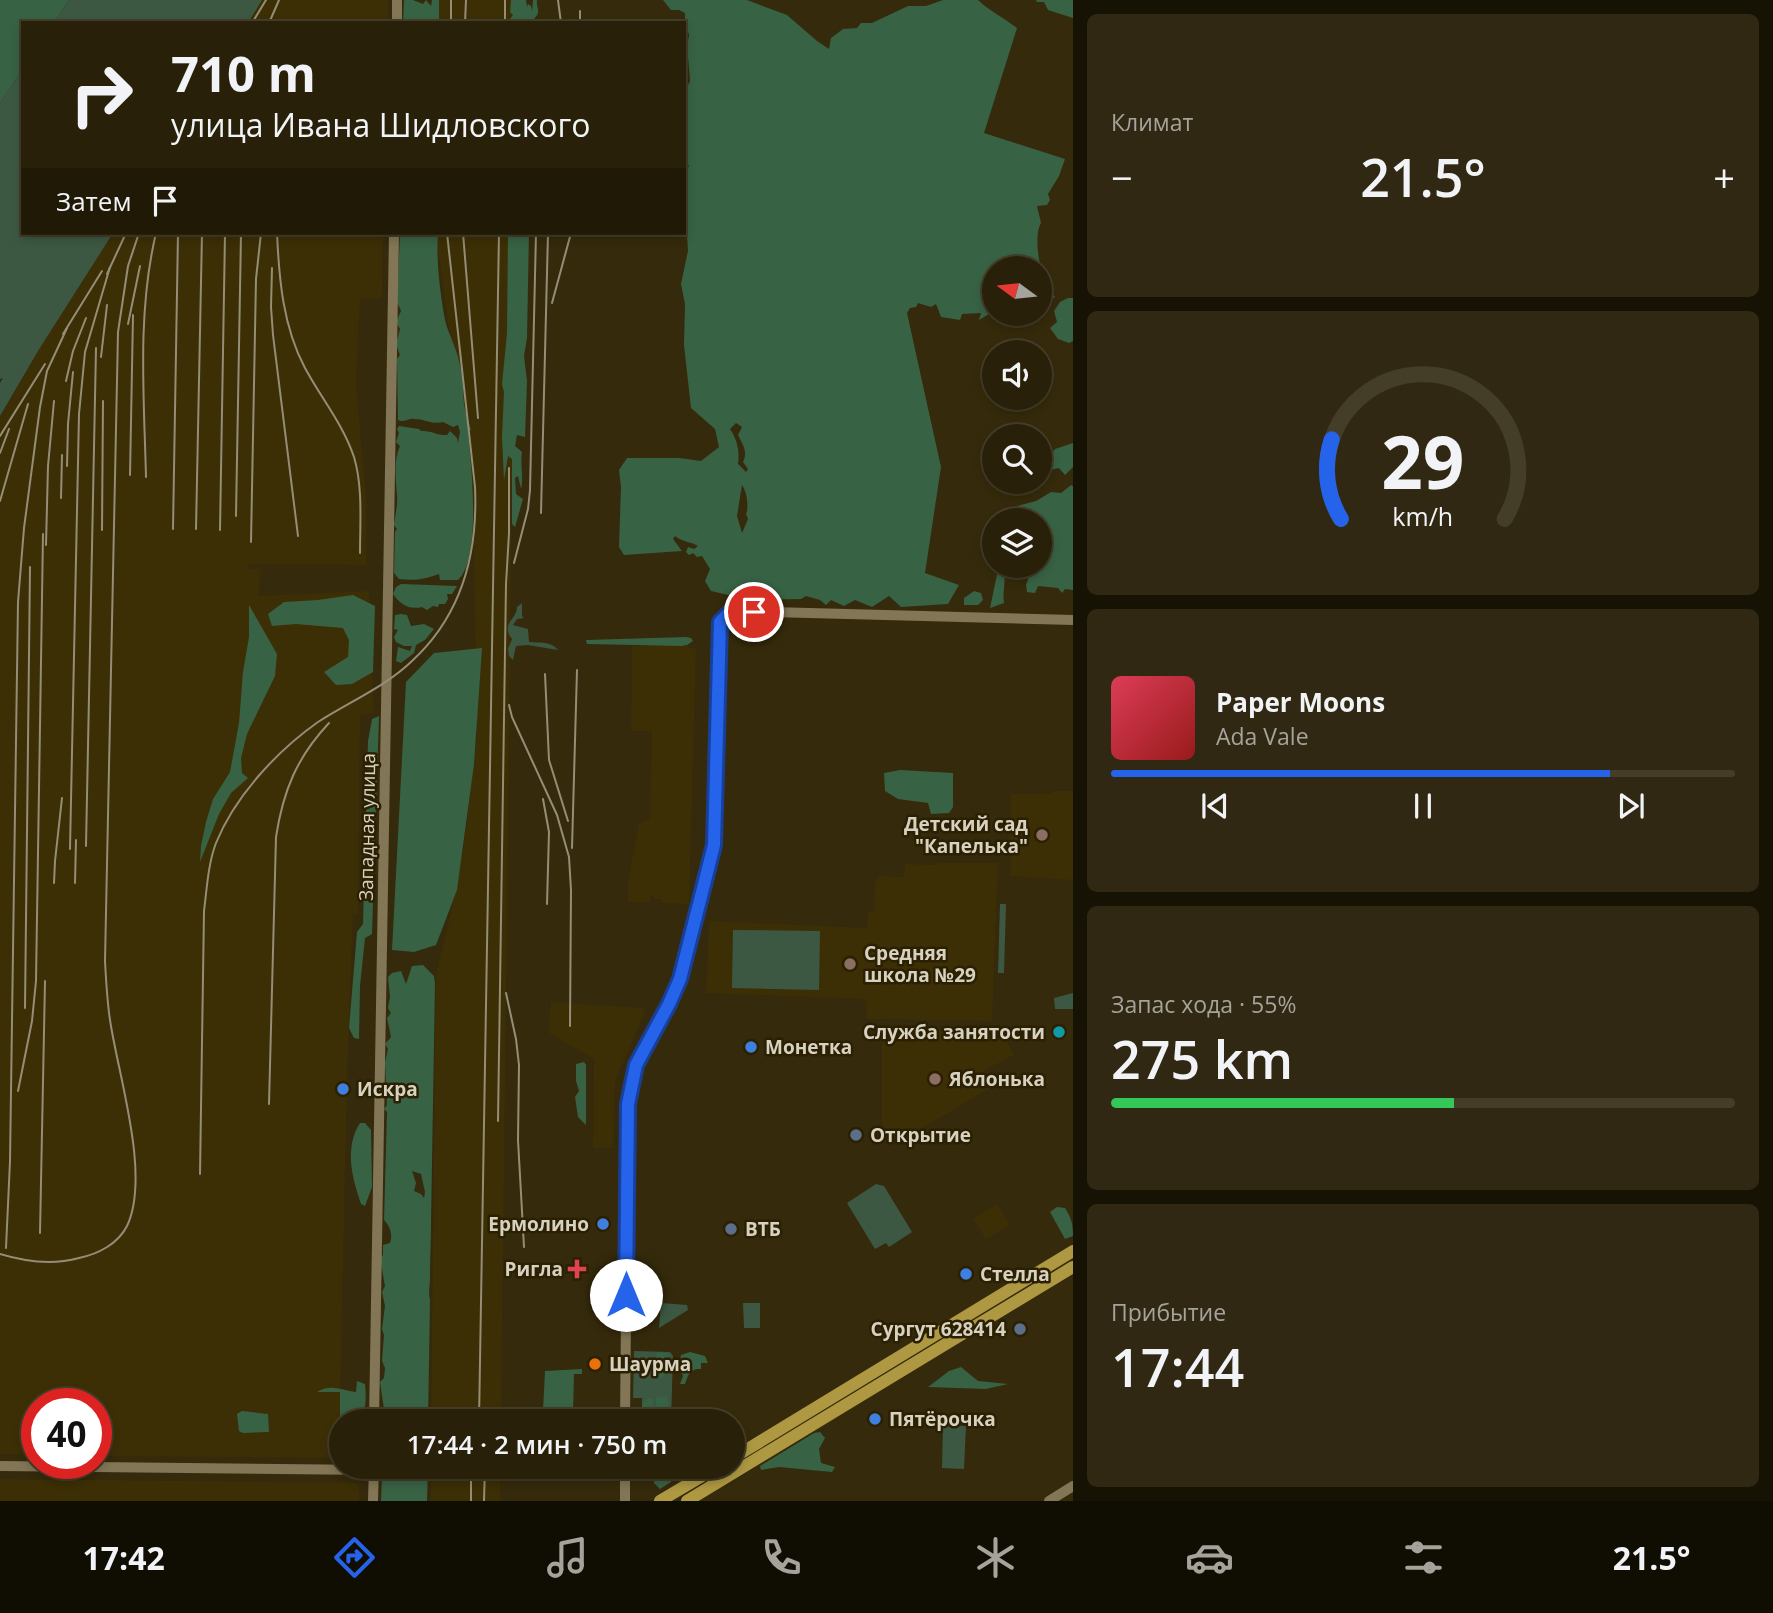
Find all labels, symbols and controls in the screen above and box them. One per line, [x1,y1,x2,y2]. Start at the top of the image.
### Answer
text: 710 m [171,40,316,106]
icon: right [56,49,147,140]
text: улица Ивана Шидловского [171,103,590,146]
text: Климат [1111,106,1193,138]
text: 21.5° [1360,141,1486,212]
text: − [1111,151,1133,203]
text: + [1713,151,1735,203]
icon: arrive [146,182,184,220]
text: Затем [56,183,132,219]
north arrow [982,256,1052,326]
map controls [982,256,1052,578]
button: sound [982,340,1052,410]
text: 29 [1381,412,1465,511]
button: search [982,424,1052,494]
text: km/h [1393,499,1453,533]
button: layers [982,508,1052,578]
pin [724,582,784,642]
icon: arrive [735,593,773,631]
text: Paper Moons [1216,684,1385,720]
text: Ada Vale [1216,720,1309,752]
street label: Западная улица [353,753,381,901]
icon: previous [1196,787,1234,825]
icon: pause [1404,787,1442,825]
icon: next [1612,787,1650,825]
place label: Детский сад "Капелька" [904,811,1028,859]
marker: Детский сад "Капелька" [1034,827,1050,843]
place label: Средняя школа №29 [864,940,976,988]
marker: Средняя школа №29 [842,956,858,972]
text: Запас хода · 55% [1111,988,1296,1020]
place label: Служба занятости [863,1019,1045,1045]
text: 275 km [1111,1023,1293,1094]
marker: Служба занятости [1051,1024,1067,1040]
place label: Монетка [765,1034,852,1060]
marker: Монетка [743,1039,759,1055]
place label: Яблонька [948,1066,1045,1092]
marker: Яблонька [927,1071,943,1087]
place label: Искра [357,1076,418,1102]
marker: Искра [335,1081,351,1097]
place label: Открытие [870,1122,971,1148]
marker: Открытие [848,1127,864,1143]
place label: Ермолино [488,1211,589,1237]
marker: Ермолино [595,1216,611,1232]
place label: ВТБ [745,1216,781,1242]
marker: ВТБ [723,1221,739,1237]
place label: Ригла [505,1256,563,1282]
position arrow [589,1258,663,1332]
marker: Ригла [569,1261,585,1277]
place label: Стелла [980,1261,1050,1287]
marker: Стелла [958,1266,974,1282]
text: Прибытие [1111,1296,1226,1328]
place label: Сургут 628414 [871,1316,1006,1342]
marker: Сургут 628414 [1012,1321,1028,1337]
text: 17:44 [1111,1331,1244,1402]
place label: Шаурма [609,1351,691,1377]
marker: Шаурма [587,1356,603,1372]
speed limit sign: 40 [21,1388,112,1479]
place label: Пятёрочка [889,1406,996,1432]
marker: Пятёрочка [867,1411,883,1427]
text: 17:44 · 2 мин · 750 m [407,1426,667,1462]
icon: directions [330,1533,379,1582]
icon: music [543,1533,592,1582]
icon: phone [757,1533,806,1582]
icon: climate [971,1533,1020,1582]
icon: car [1185,1533,1234,1582]
icon: filters [1399,1533,1448,1582]
text: 17:42 [82,1536,165,1579]
text: 21.5° [1613,1536,1690,1579]

